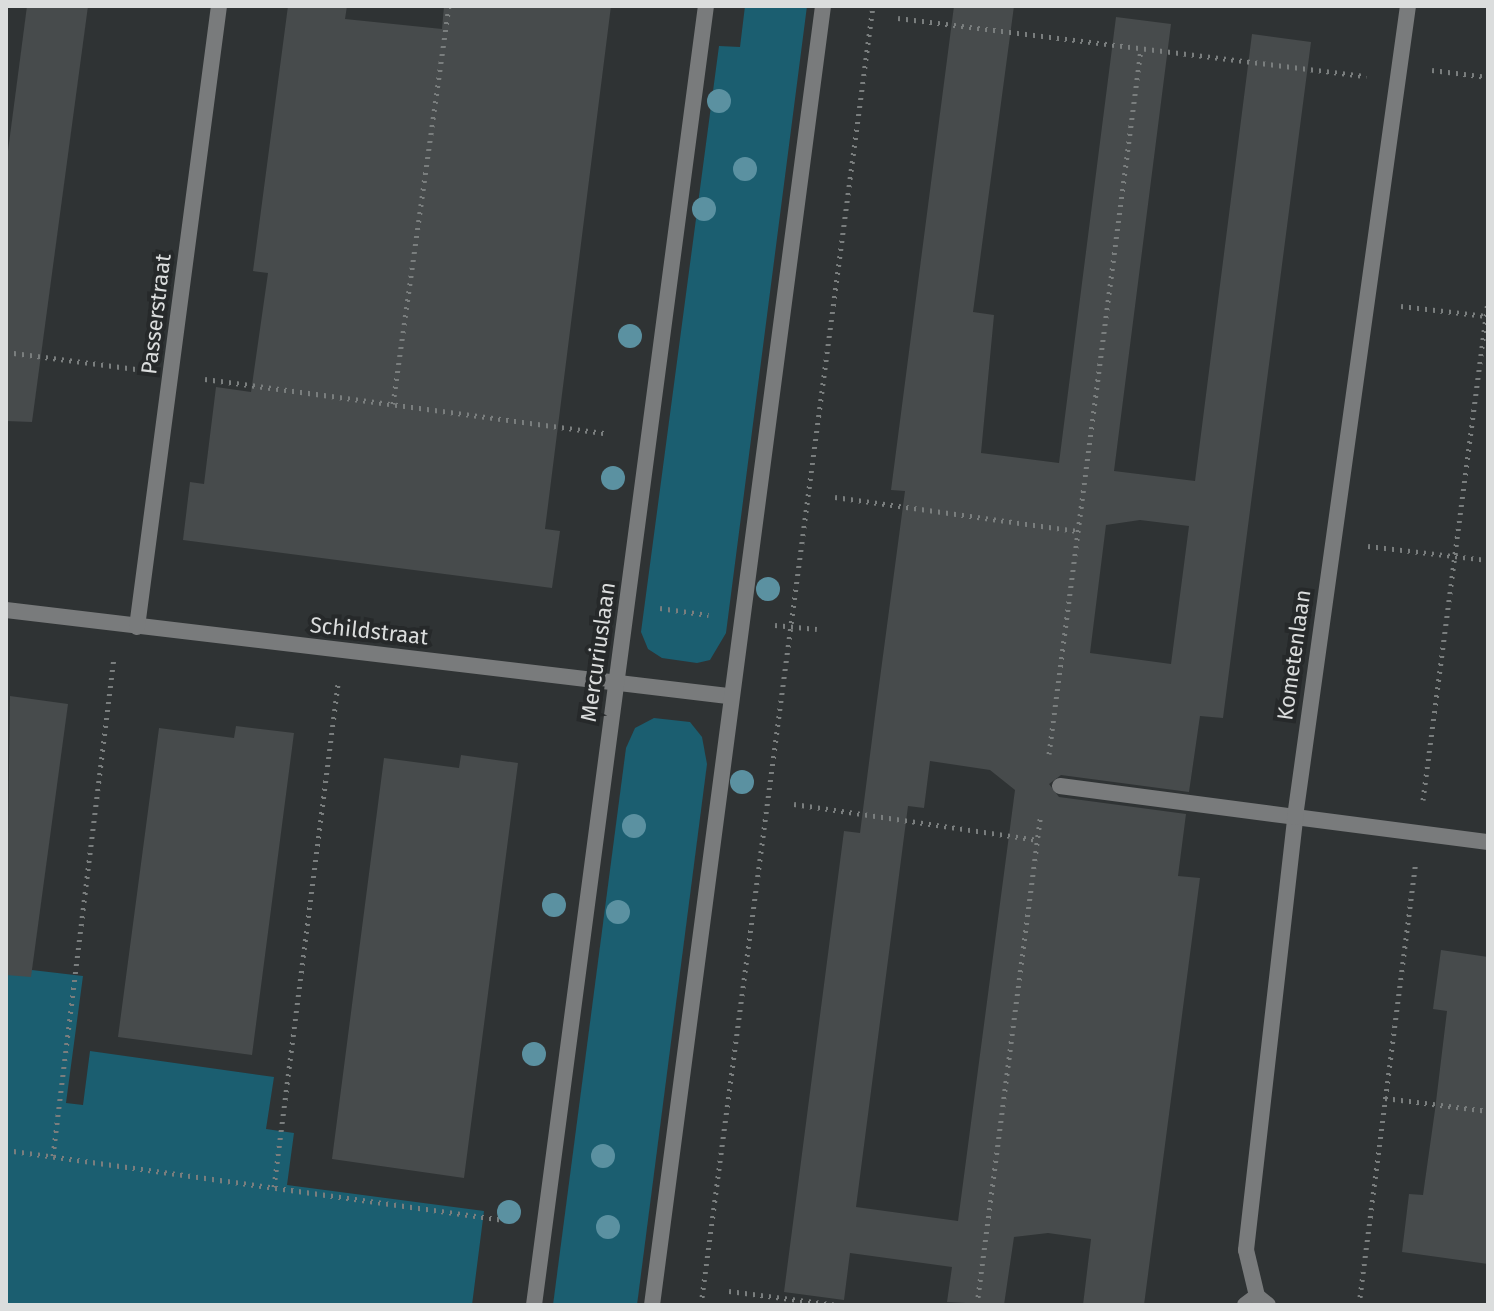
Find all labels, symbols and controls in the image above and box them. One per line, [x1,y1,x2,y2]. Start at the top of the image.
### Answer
street label: Passerstraat [135,252,177,376]
street label: Mercuriuslaan [575,580,621,724]
street label: Kometenlaan [1272,588,1316,722]
street label: Schildstraat [309,612,429,650]

